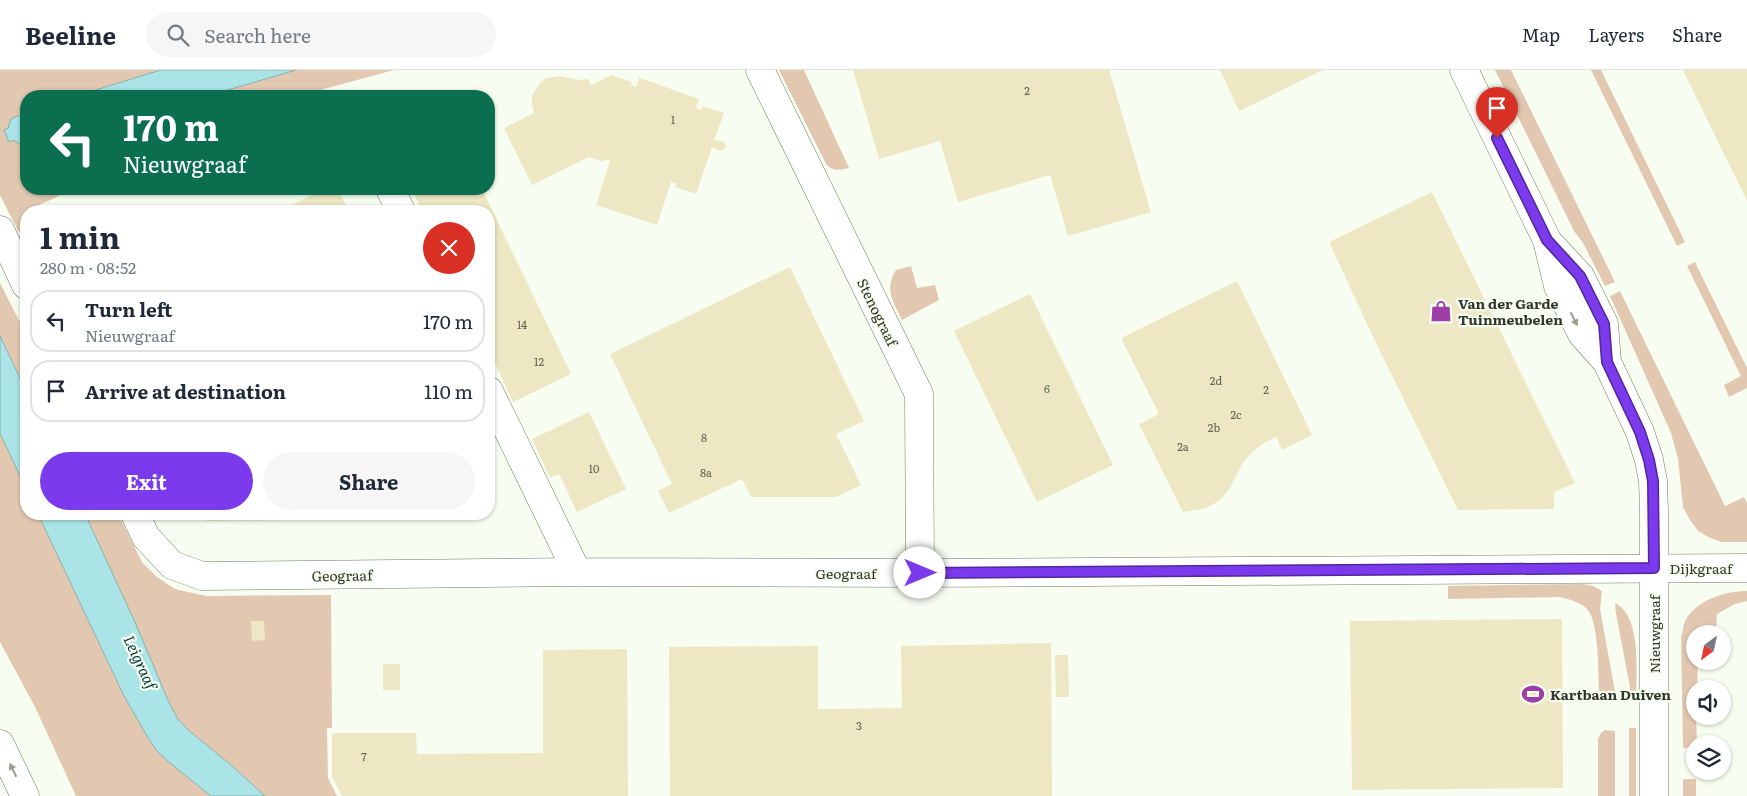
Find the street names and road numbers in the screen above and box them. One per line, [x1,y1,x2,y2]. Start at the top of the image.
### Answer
street label: Stenograaf [853,275,904,351]
street label: Dijkgraaf [1670,558,1734,578]
street label: Geograaf [816,563,878,583]
street label: Geograaf [311,564,374,586]
street label: Nieuwgraaf [1644,593,1664,673]

